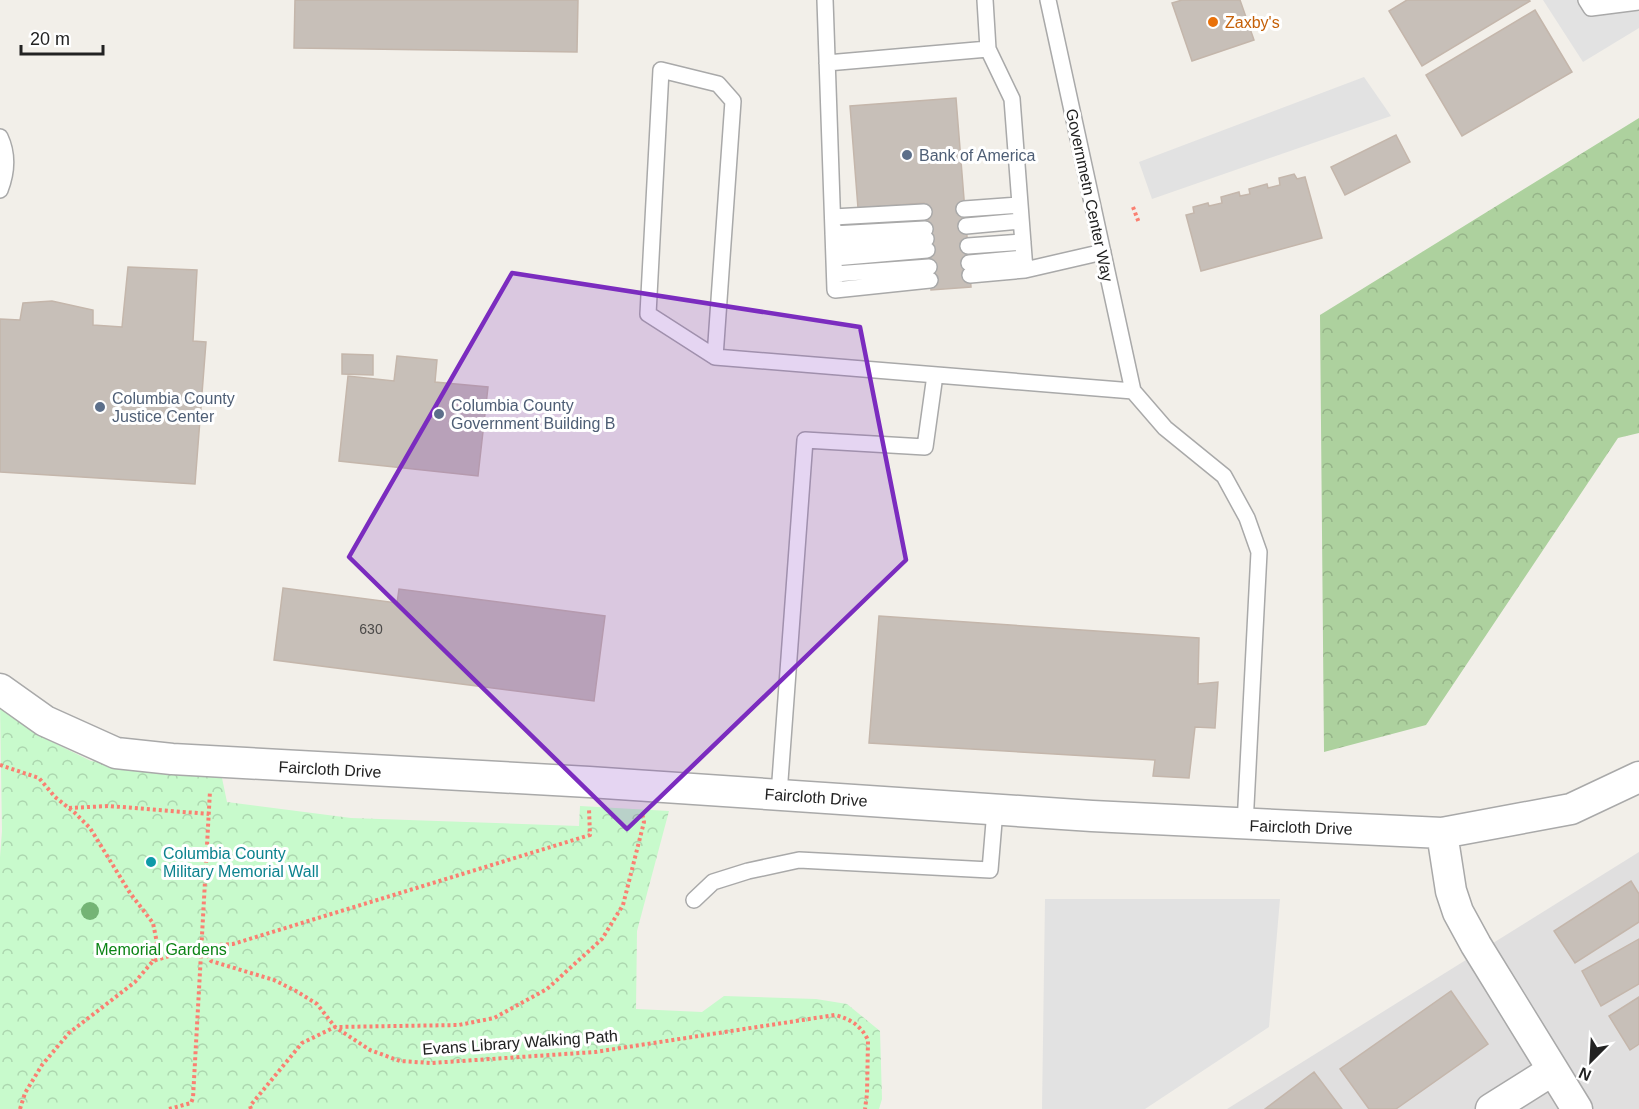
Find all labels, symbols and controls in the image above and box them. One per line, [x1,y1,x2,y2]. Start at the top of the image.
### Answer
place label: Zaxby's [1225,14,1280,31]
marker: Zaxby's [1206,15,1220,29]
scale bar [21,18,104,56]
text: 20 m [30,29,70,49]
street label: Governmetn Center Way [1063,107,1116,283]
place label: Bank of America [919,147,1036,164]
marker: Bank of America [900,148,914,162]
place label: Columbia County Justice Center [112,390,235,425]
place label: Columbia County Government Building B [451,397,616,432]
marker: Columbia County Justice Center [93,400,107,414]
marker: Columbia County Government Building B [432,407,446,421]
house number: 630 [359,621,383,637]
street label: Faircloth Drive [278,758,382,781]
street label: Faircloth Drive [764,785,868,810]
street label: Faircloth Drive [1249,817,1353,838]
place label: Columbia County Military Memorial Wall [163,845,319,880]
marker: Columbia County Military Memorial Wall [144,855,158,869]
park label: Memorial Gardens [95,941,227,958]
street label: Evans Library Walking Path [422,1027,618,1058]
north arrow [1561,1031,1621,1091]
text: N [1576,1064,1594,1084]

